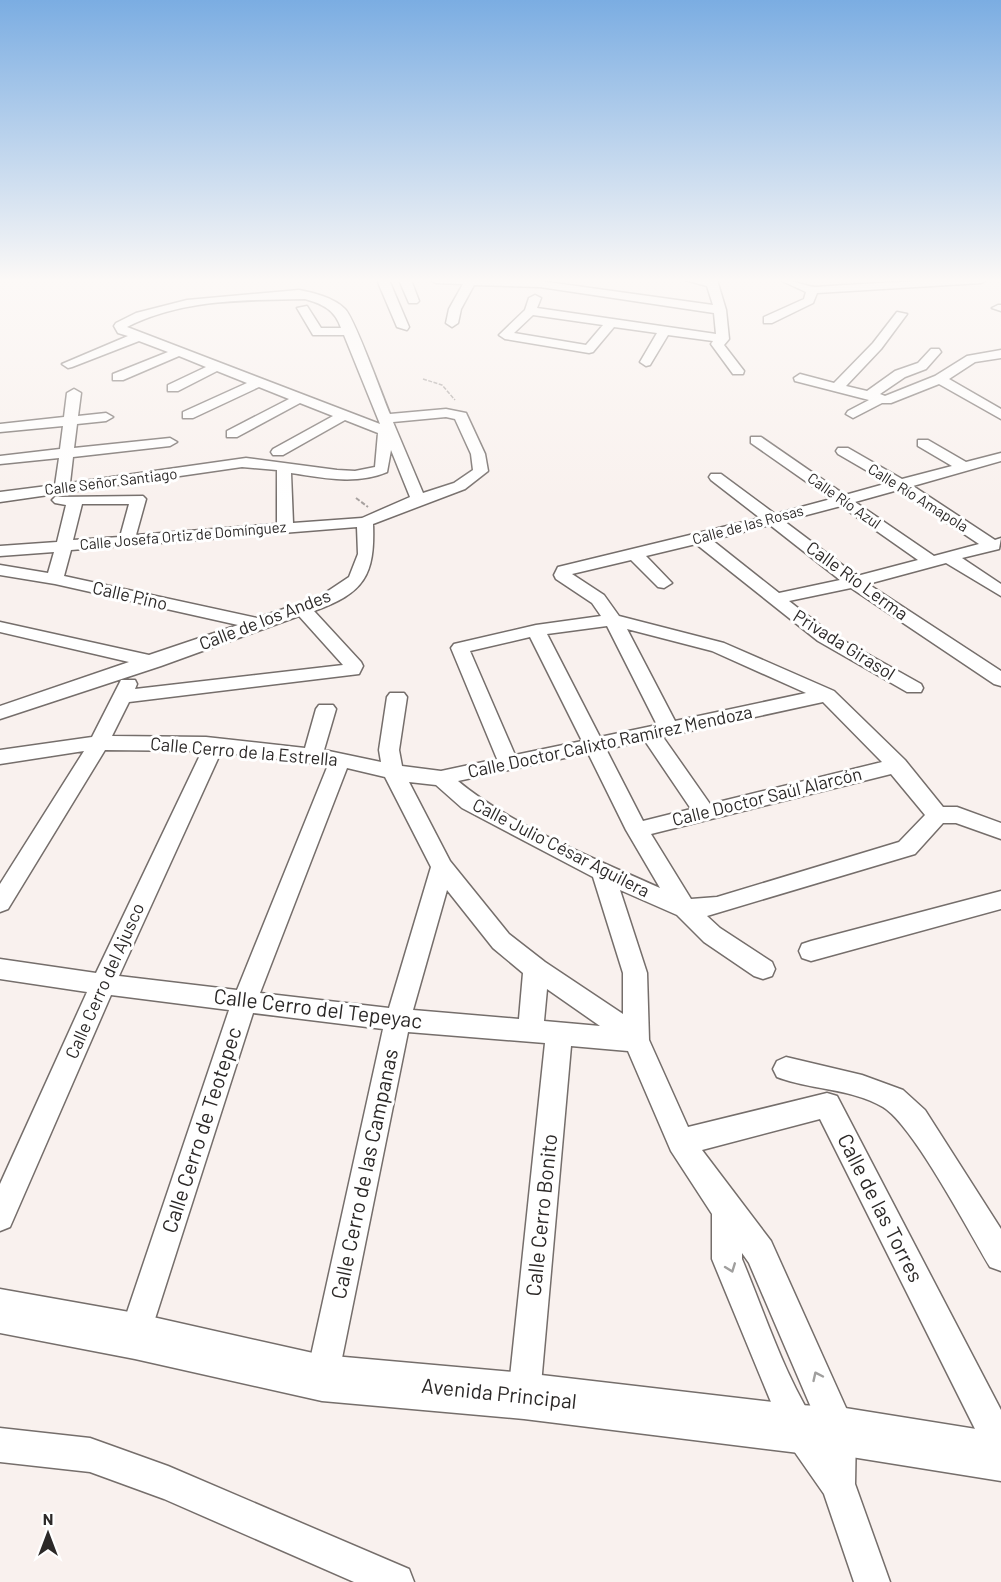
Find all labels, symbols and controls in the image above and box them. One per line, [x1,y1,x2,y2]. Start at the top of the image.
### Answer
street label: Calle Río Amapola [865,459,972,535]
street label: Calle Señor Santiago [43,464,178,498]
street label: Calle Río Azul [804,468,885,532]
street label: Calle de las Rosas [690,501,805,548]
street label: Calle Josefa Ortiz de Domínguez [79,517,287,553]
street label: Calle Río Lerma [803,536,913,624]
street label: Calle Pino [91,576,170,614]
street label: Calle de los Andes [196,584,334,654]
street label: Privada Girasol [790,604,900,684]
street label: Calle Doctor Calixto Ramírez Mendoza [465,700,754,782]
street label: Calle Cerro de la Estrella [149,732,339,770]
street label: Calle Doctor Saúl Alarcón [670,762,864,830]
street label: Calle Julio César Aguilera [469,793,654,901]
street label: Calle Cerro del Ajusco [60,899,148,1062]
street label: Calle Cerro del Tepeyac [212,982,424,1033]
street label: Calle Cerro de Teotepec [155,1023,246,1236]
street label: Calle Cerro de las Campanas [325,1046,402,1301]
street label: Calle de las Torres [833,1129,930,1286]
street label: Calle Cerro Bonito [520,1132,561,1297]
one-way arrow [724,1261,736,1272]
street label: Avenida Principal [420,1372,578,1413]
one-way arrow [812,1372,824,1383]
north arrow [18,1504,78,1564]
text: N [43,1509,53,1528]

